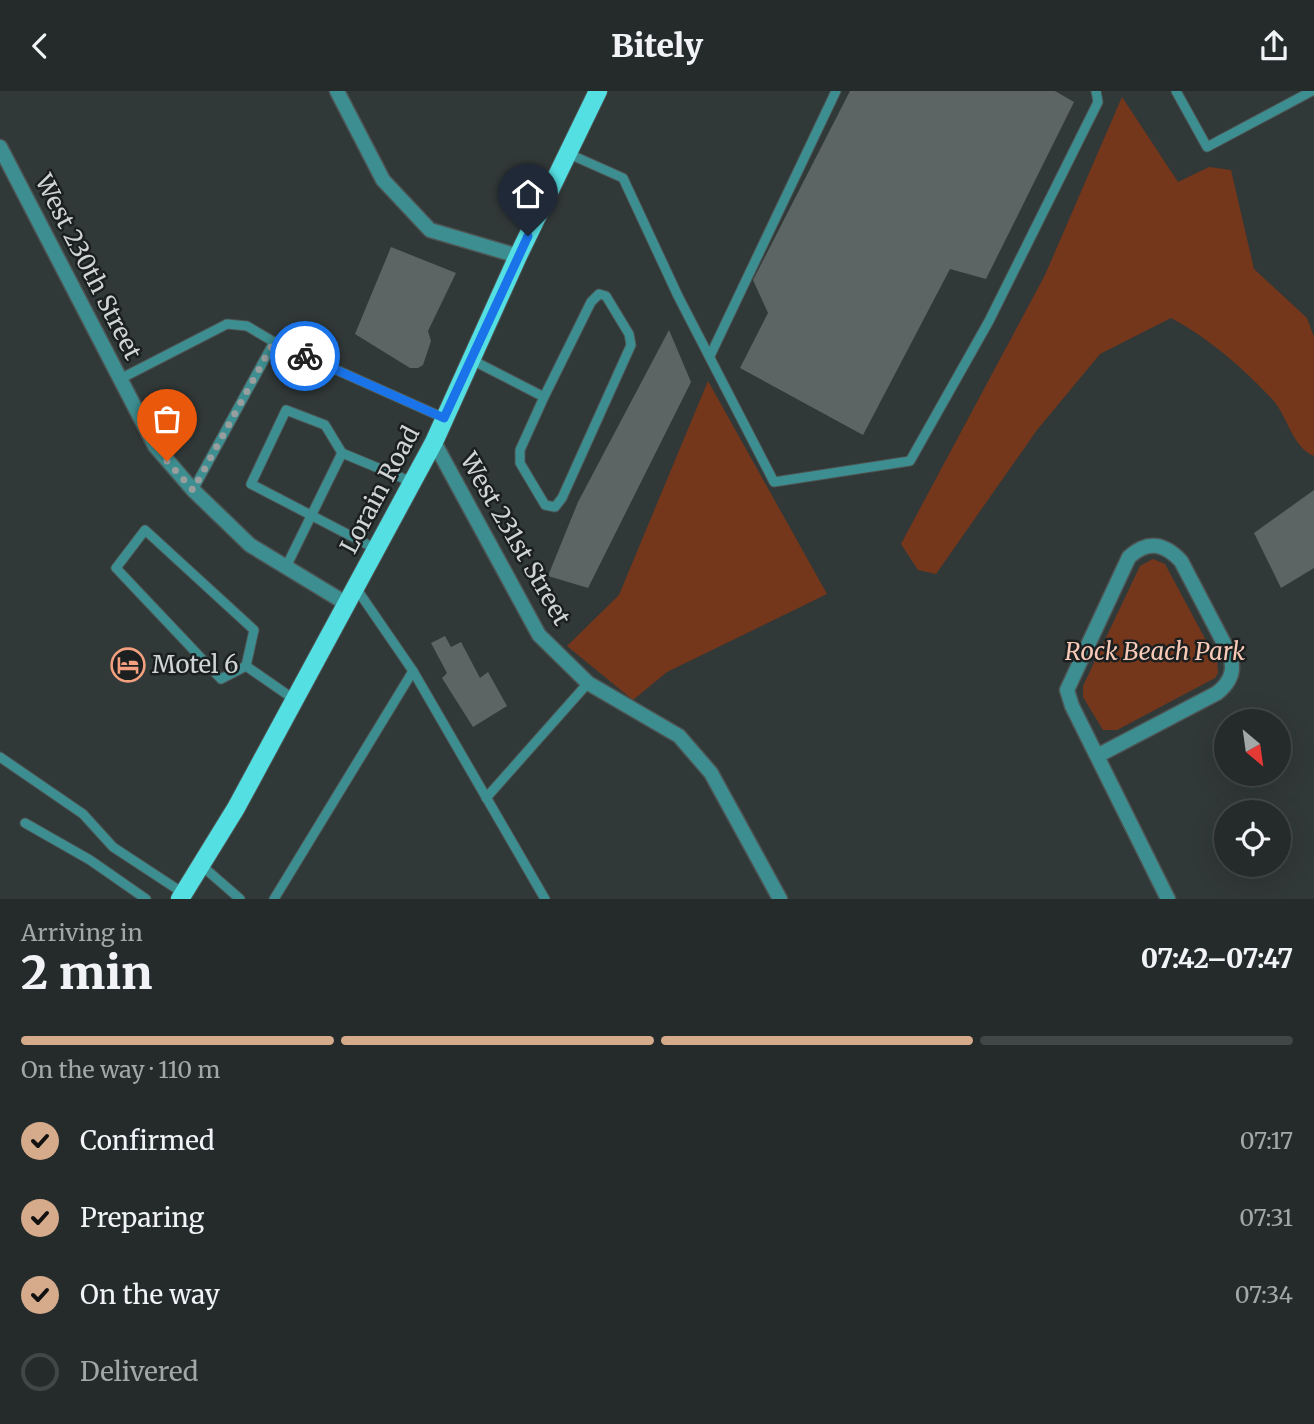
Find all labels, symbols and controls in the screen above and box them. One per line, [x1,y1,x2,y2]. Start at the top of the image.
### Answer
text: Bitely [611,26,703,66]
icon: back [21,27,59,65]
icon: share [1255,27,1293,65]
pin [498,164,558,236]
street label: West 230th Street [28,168,149,365]
icon: home [509,175,547,213]
courier [270,321,340,391]
icon: bike [286,337,324,375]
pin [137,389,197,461]
icon: bag [148,400,186,438]
street label: Lorain Road [333,421,426,559]
street label: West 231st Street [453,446,578,631]
park label: Rock Beach Park [1065,636,1245,667]
hotel icon: Motel 6 [109,646,147,684]
place label: Motel 6 [152,649,239,680]
north arrow [1214,709,1292,786]
map controls [1214,709,1291,877]
button: locate [1214,800,1291,877]
text: Arriving in [21,918,143,947]
text: 07:42–07:47 [1141,942,1293,975]
text: 2 min [21,944,153,1002]
text: On the way · 110 m [21,1055,220,1084]
icon: check [21,1122,59,1160]
text: Confirmed [80,1124,215,1157]
text: 07:17 [1240,1126,1293,1155]
icon: check [21,1199,59,1237]
text: Preparing [80,1201,204,1234]
text: 07:31 [1239,1203,1293,1232]
icon: check [21,1276,59,1314]
text: On the way [80,1278,220,1311]
text: 07:34 [1235,1280,1293,1309]
text: Delivered [80,1355,199,1388]

